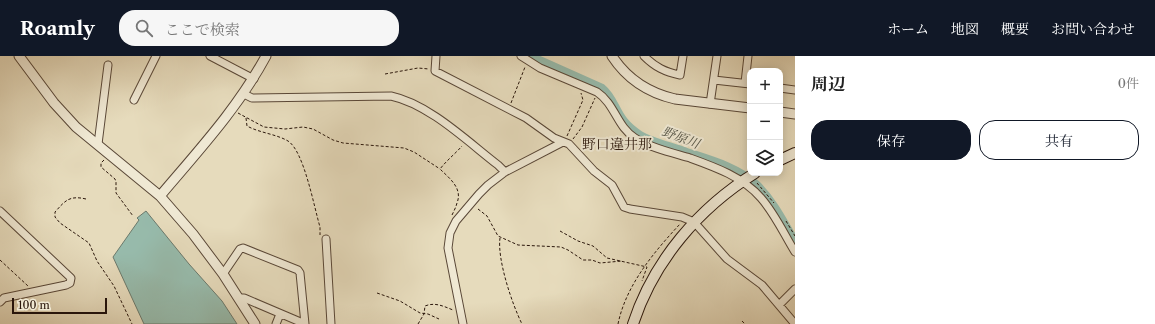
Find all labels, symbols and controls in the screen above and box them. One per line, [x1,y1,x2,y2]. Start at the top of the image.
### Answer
search box [119,10,399,46]
text: Roamly [20,17,95,40]
icon: search [133,17,155,39]
text: ここで検索 [165,20,240,39]
text: ホーム [887,20,929,38]
text: 地図 [951,20,979,38]
text: 概要 [1001,20,1029,38]
text: お問い合わせ [1051,20,1135,38]
map controls [747,68,783,176]
button: + [747,68,783,104]
text: 周辺 [811,74,845,94]
text: 0件 [1118,75,1139,91]
button: − [747,104,783,140]
button: 保存 [811,120,971,160]
button: 共有 [979,120,1139,160]
water label: 野原川 [660,123,704,152]
district label: 野口違井那 [582,135,652,153]
button: layers [747,140,783,176]
scale bar [12,296,107,315]
text: 100 m [18,298,50,312]

